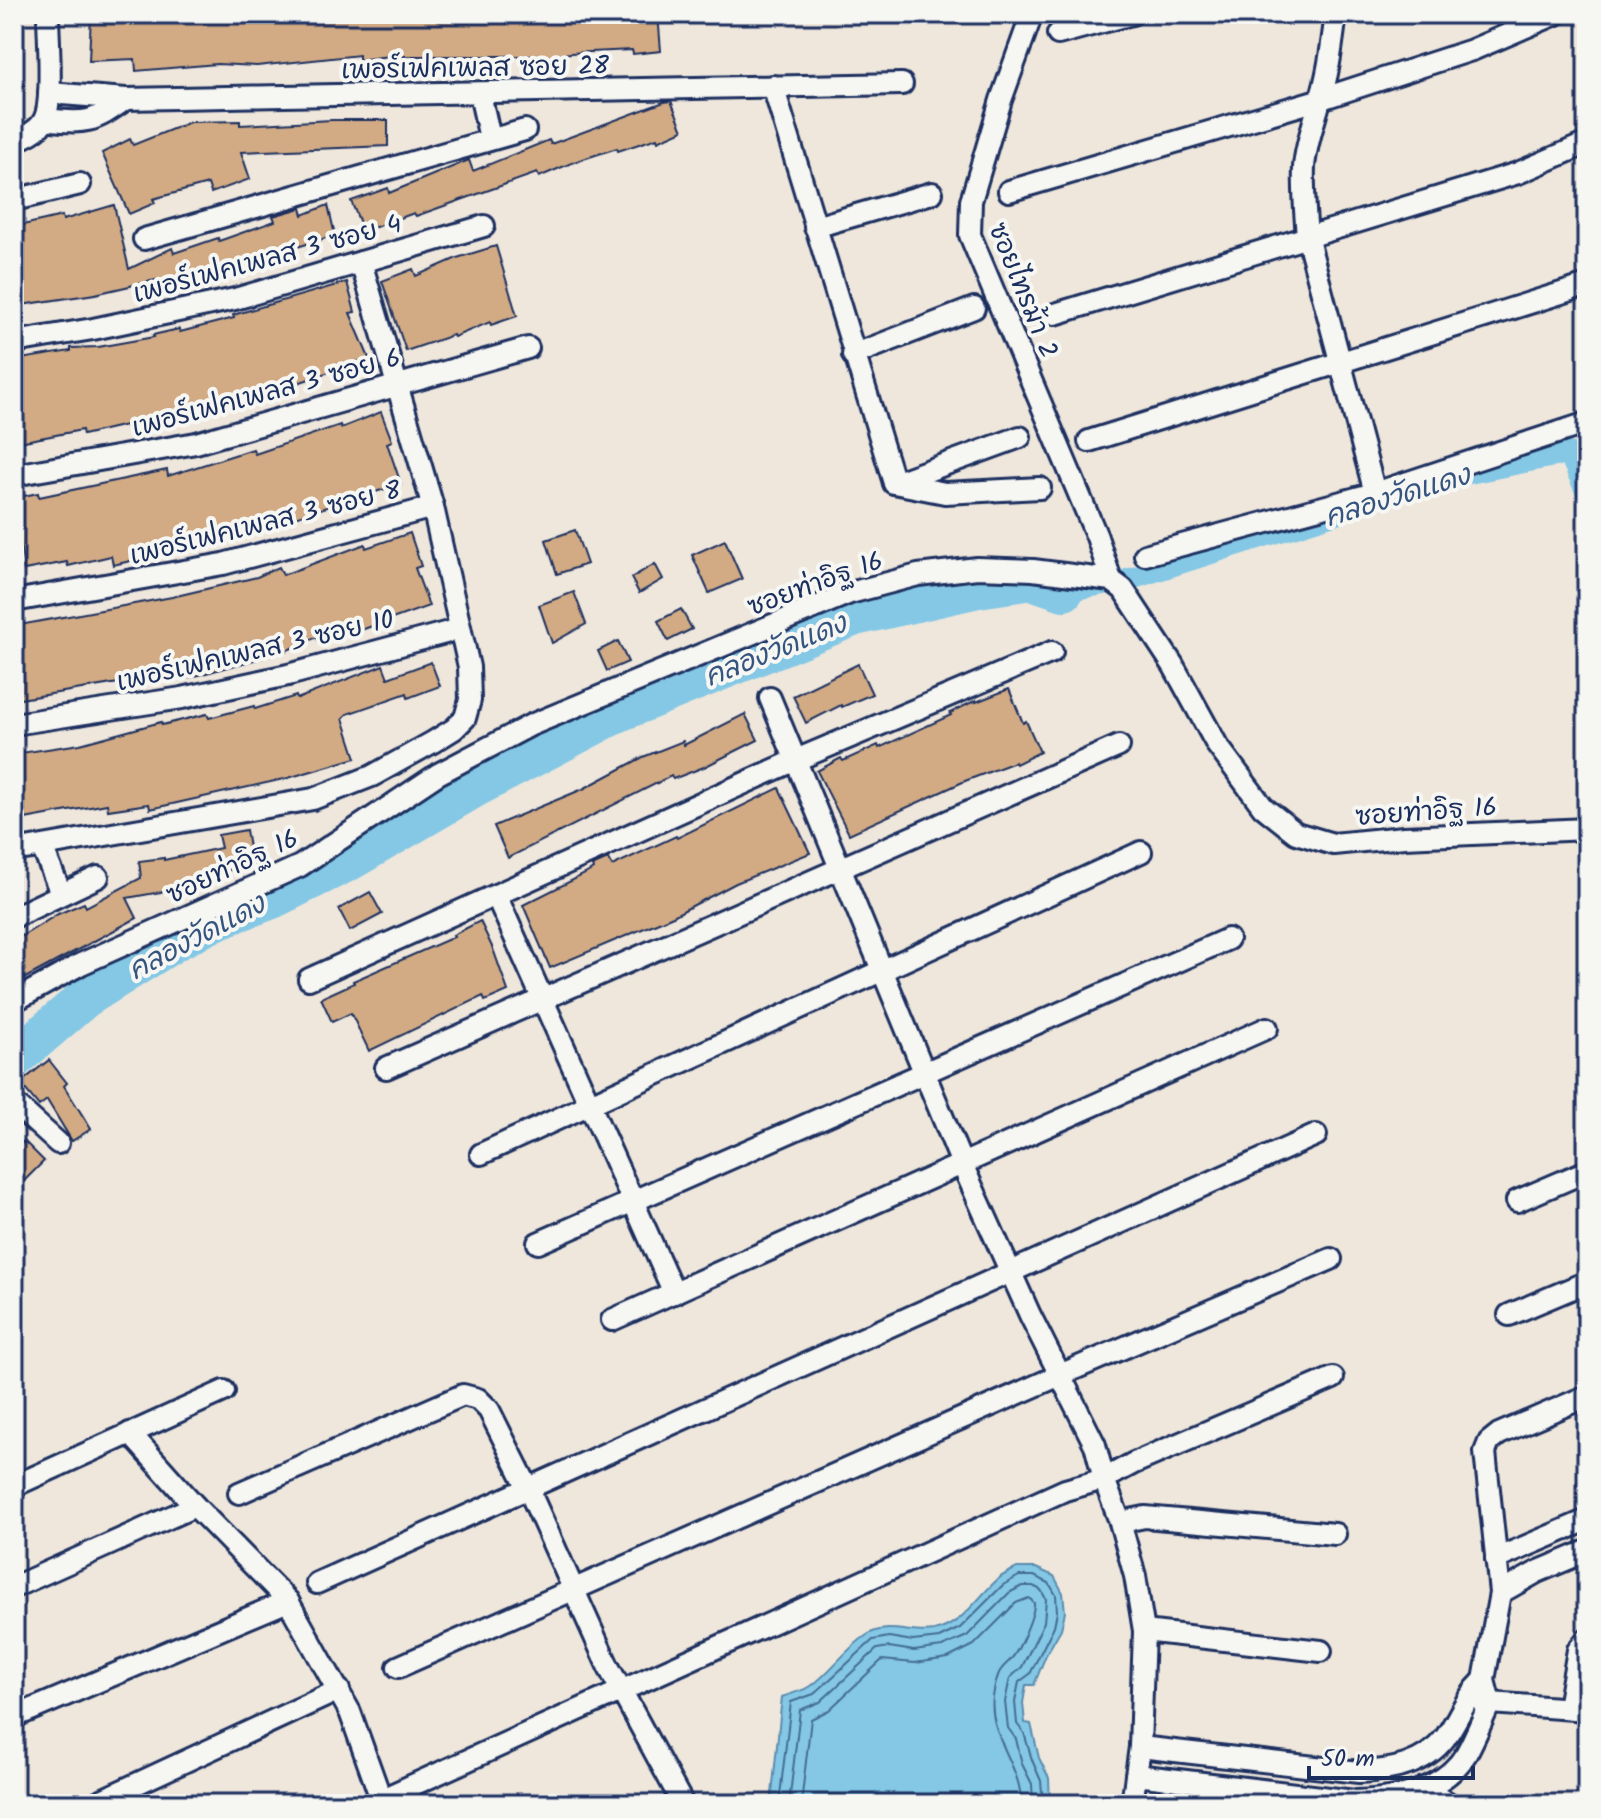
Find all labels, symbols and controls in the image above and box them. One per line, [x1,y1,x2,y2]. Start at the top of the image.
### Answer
street label: เพอร์เฟคเพลส ซอย 28 [341,46,610,92]
street label: เพอร์เฟคเพลส 3 ซอย 4 [128,204,407,316]
street label: ซอยไทรม้า 2 [976,217,1068,365]
street label: เพอร์เฟคเพลส 3 ซอย 6 [127,338,406,450]
water label: คลองวัดแดง [1319,453,1478,541]
street label: เพอร์เฟคเพลส 3 ซอย 8 [125,470,406,578]
street label: ซอยท่าอิฐ 16 [742,541,889,629]
street label: เพอร์เฟคเพลส 3 ซอย 10 [113,600,398,704]
water label: คลองวัดแดง [698,602,855,700]
street label: ซอยท่าอิฐ 16 [1354,787,1498,839]
street label: ซอยท่าอิฐ 16 [160,819,306,917]
water label: คลองวัดแดง [120,882,275,993]
scale bar [1309,1730,1473,1780]
text: 50 m [1321,1740,1375,1779]

